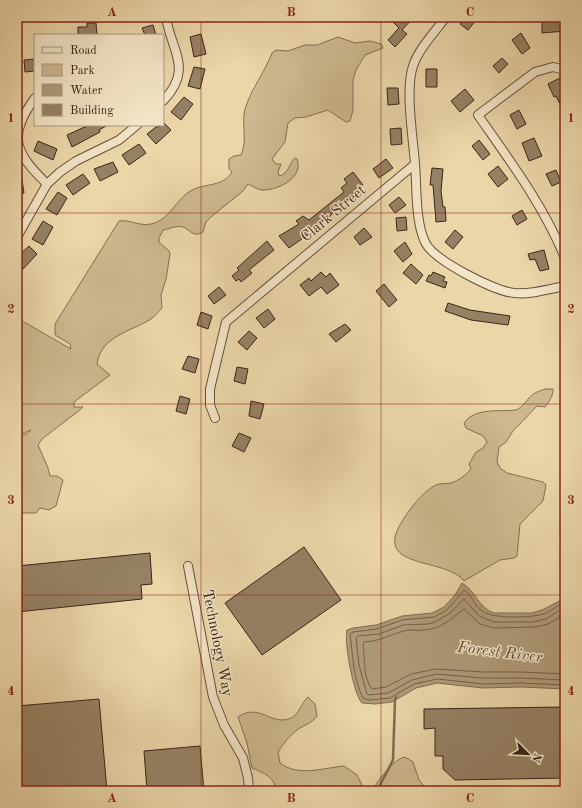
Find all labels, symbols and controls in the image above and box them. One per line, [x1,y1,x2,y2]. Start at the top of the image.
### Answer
text: A [107,6,117,19]
text: B [286,6,296,19]
text: C [466,6,474,19]
legend [34,34,164,126]
text: Road [70,45,97,57]
text: Park [70,65,95,77]
text: Water [70,85,103,97]
text: Building [70,105,114,117]
text: 1 [7,112,15,125]
text: 1 [567,112,575,125]
street label: Clark Street [299,183,369,245]
text: 2 [7,303,15,316]
text: 2 [567,303,575,316]
text: 3 [7,494,15,507]
text: 3 [567,494,575,507]
street label: Technology Way [199,589,234,698]
water label: Forest River [455,640,544,666]
text: 4 [7,685,15,698]
text: 4 [567,685,575,698]
north arrow [508,734,548,774]
text: N [529,751,542,764]
text: A [107,792,117,805]
text: B [286,792,296,805]
text: C [466,792,474,805]

